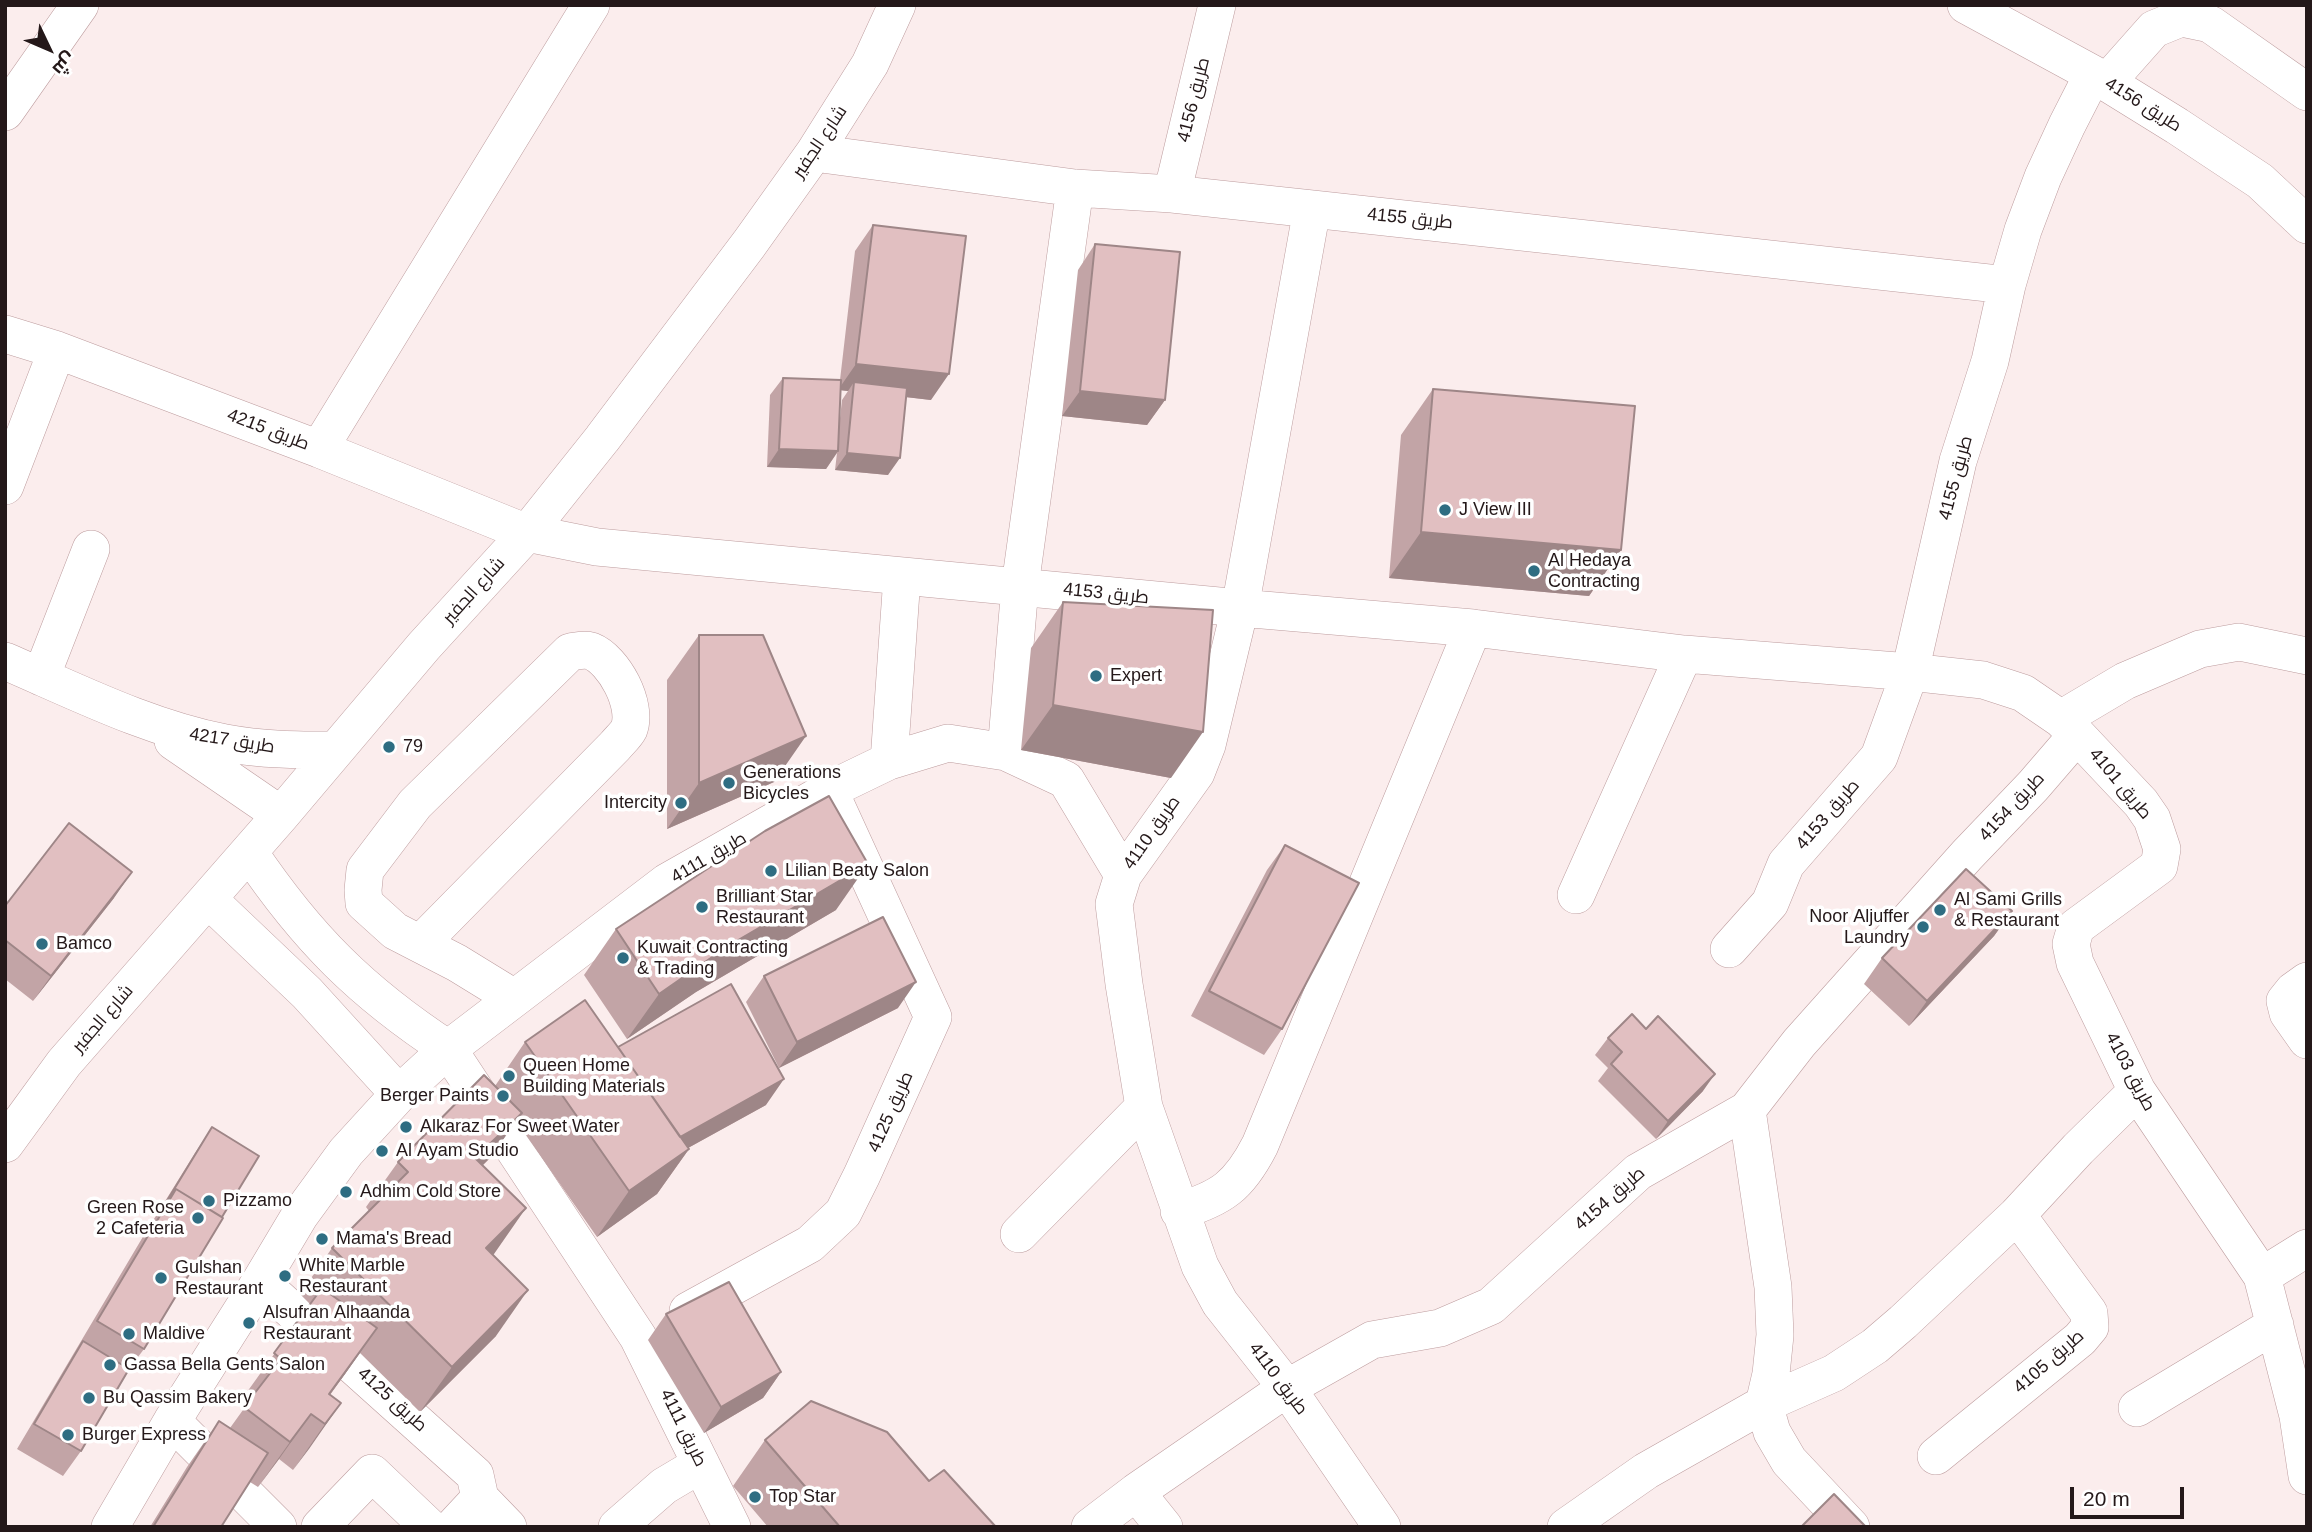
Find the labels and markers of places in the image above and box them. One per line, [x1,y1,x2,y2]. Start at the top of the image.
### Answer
place label: J View III [1459,499,1532,521]
marker: J View III [1437,502,1453,518]
place label: Al Hedaya Contracting [1548,550,1640,592]
marker: Al Hedaya Contracting [1526,563,1542,579]
place label: Expert [1110,665,1162,687]
marker: Expert [1088,668,1104,684]
place label: 79 [403,736,423,758]
marker: 79 [381,739,397,755]
place label: Generations Bicycles [743,762,841,804]
marker: Generations Bicycles [721,775,737,791]
place label: Intercity [604,792,667,814]
marker: Intercity [673,795,689,811]
place label: Lilian Beaty Salon [785,860,929,882]
marker: Lilian Beaty Salon [763,863,779,879]
place label: Brilliant Star Restaurant [716,886,813,928]
place label: Al Sami Grills & Restaurant [1954,889,2062,932]
marker: Brilliant Star Restaurant [694,899,710,915]
marker: Al Sami Grills & Restaurant [1932,902,1948,918]
place label: Noor Aljuffer Laundry [1809,906,1909,948]
marker: Noor Aljuffer Laundry [1915,919,1931,935]
place label: Bamco [56,933,112,955]
marker: Bamco [34,936,50,952]
place label: Kuwait Contracting & Trading [637,937,788,979]
marker: Kuwait Contracting & Trading [615,950,631,966]
place label: Queen Home Building Materials [523,1055,665,1098]
marker: Queen Home Building Materials [501,1068,517,1084]
place label: Berger Paints [380,1085,489,1107]
marker: Berger Paints [495,1088,511,1104]
place label: Alkaraz For Sweet Water [420,1116,619,1138]
marker: Alkaraz For Sweet Water [398,1119,414,1135]
place label: Al Ayam Studio [396,1140,519,1162]
marker: Al Ayam Studio [374,1143,390,1159]
place label: Adhim Cold Store [360,1181,501,1203]
marker: Adhim Cold Store [338,1184,354,1200]
place label: Pizzamo [223,1190,292,1212]
marker: Pizzamo [201,1193,217,1209]
place label: Green Rose 2 Cafeteria [87,1197,184,1240]
marker: Green Rose 2 Cafeteria [190,1210,206,1226]
place label: Mama's Bread [336,1228,451,1250]
marker: Mama's Bread [314,1231,330,1247]
place label: White Marble Restaurant [299,1255,405,1298]
place label: Gulshan Restaurant [175,1257,263,1300]
marker: White Marble Restaurant [277,1268,293,1284]
marker: Gulshan Restaurant [153,1270,169,1286]
place label: Alsufran Alhaanda Restaurant [263,1302,410,1344]
marker: Alsufran Alhaanda Restaurant [241,1315,257,1331]
place label: Maldive [143,1323,205,1345]
marker: Maldive [121,1326,137,1342]
place label: Gassa Bella Gents Salon [124,1354,325,1376]
marker: Gassa Bella Gents Salon [102,1357,118,1373]
place label: Bu Qassim Bakery [103,1387,252,1409]
marker: Bu Qassim Bakery [81,1390,97,1406]
place label: Burger Express [82,1424,206,1446]
marker: Burger Express [60,1427,76,1443]
place label: Top Star [769,1486,836,1508]
marker: Top Star [747,1489,763,1505]

